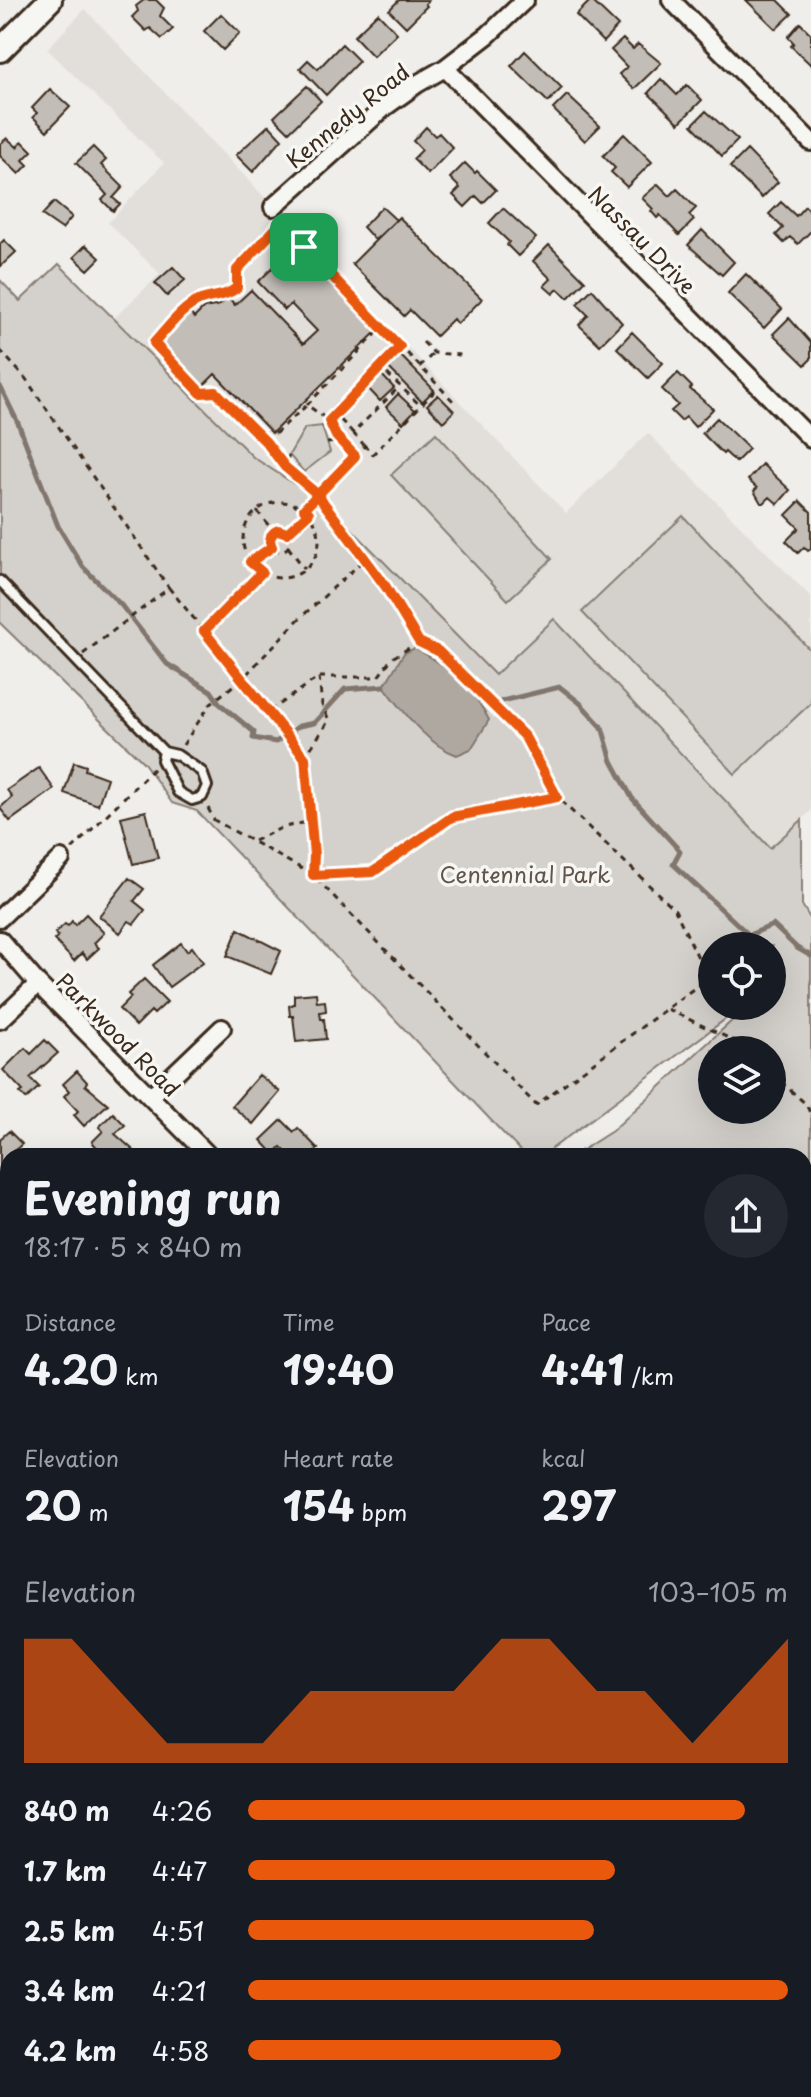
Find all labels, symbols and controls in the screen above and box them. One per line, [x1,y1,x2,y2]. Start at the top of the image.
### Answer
street label: Kennedy Road [278,55,416,175]
street label: Nassau Drive [582,178,704,300]
pin [270,213,338,281]
icon: arrive [282,225,326,269]
park label: Centennial Park [439,857,611,890]
map controls [698,932,786,1124]
button: locate [698,932,786,1020]
street label: Parkwood Road [49,964,189,1104]
button: layers [698,1036,786,1124]
text: Evening run [24,1164,282,1230]
button: share [704,1174,788,1258]
text: 18:17 · 5 × 840 m [24,1227,243,1266]
text: Distance [24,1305,116,1338]
text: Time [283,1305,335,1338]
text: Pace [541,1305,591,1338]
text: 4.20 [24,1338,118,1399]
text: 19:40 [283,1338,394,1399]
text: 4:41 [541,1338,625,1399]
text: km [118,1359,158,1392]
text: /km [625,1359,674,1392]
text: Elevation [24,1441,119,1474]
text: Heart rate [283,1441,394,1474]
text: kcal [541,1441,585,1474]
text: 20 [24,1474,81,1535]
text: 154 [283,1474,355,1535]
text: 297 [541,1474,616,1535]
text: m [81,1495,108,1528]
text: bpm [355,1495,407,1528]
text: Elevation [24,1572,136,1611]
text: 103–105 m [648,1572,788,1611]
text: 840 m [24,1791,109,1830]
text: 4:26 [152,1791,212,1830]
text: 1.7 km [24,1851,107,1890]
text: 4:47 [152,1851,207,1890]
text: 2.5 km [24,1911,115,1950]
text: 4:51 [152,1911,204,1950]
text: 3.4 km [24,1971,115,2010]
text: 4:21 [152,1971,207,2010]
text: 4.2 km [24,2031,116,2070]
text: 4:58 [152,2031,210,2070]

